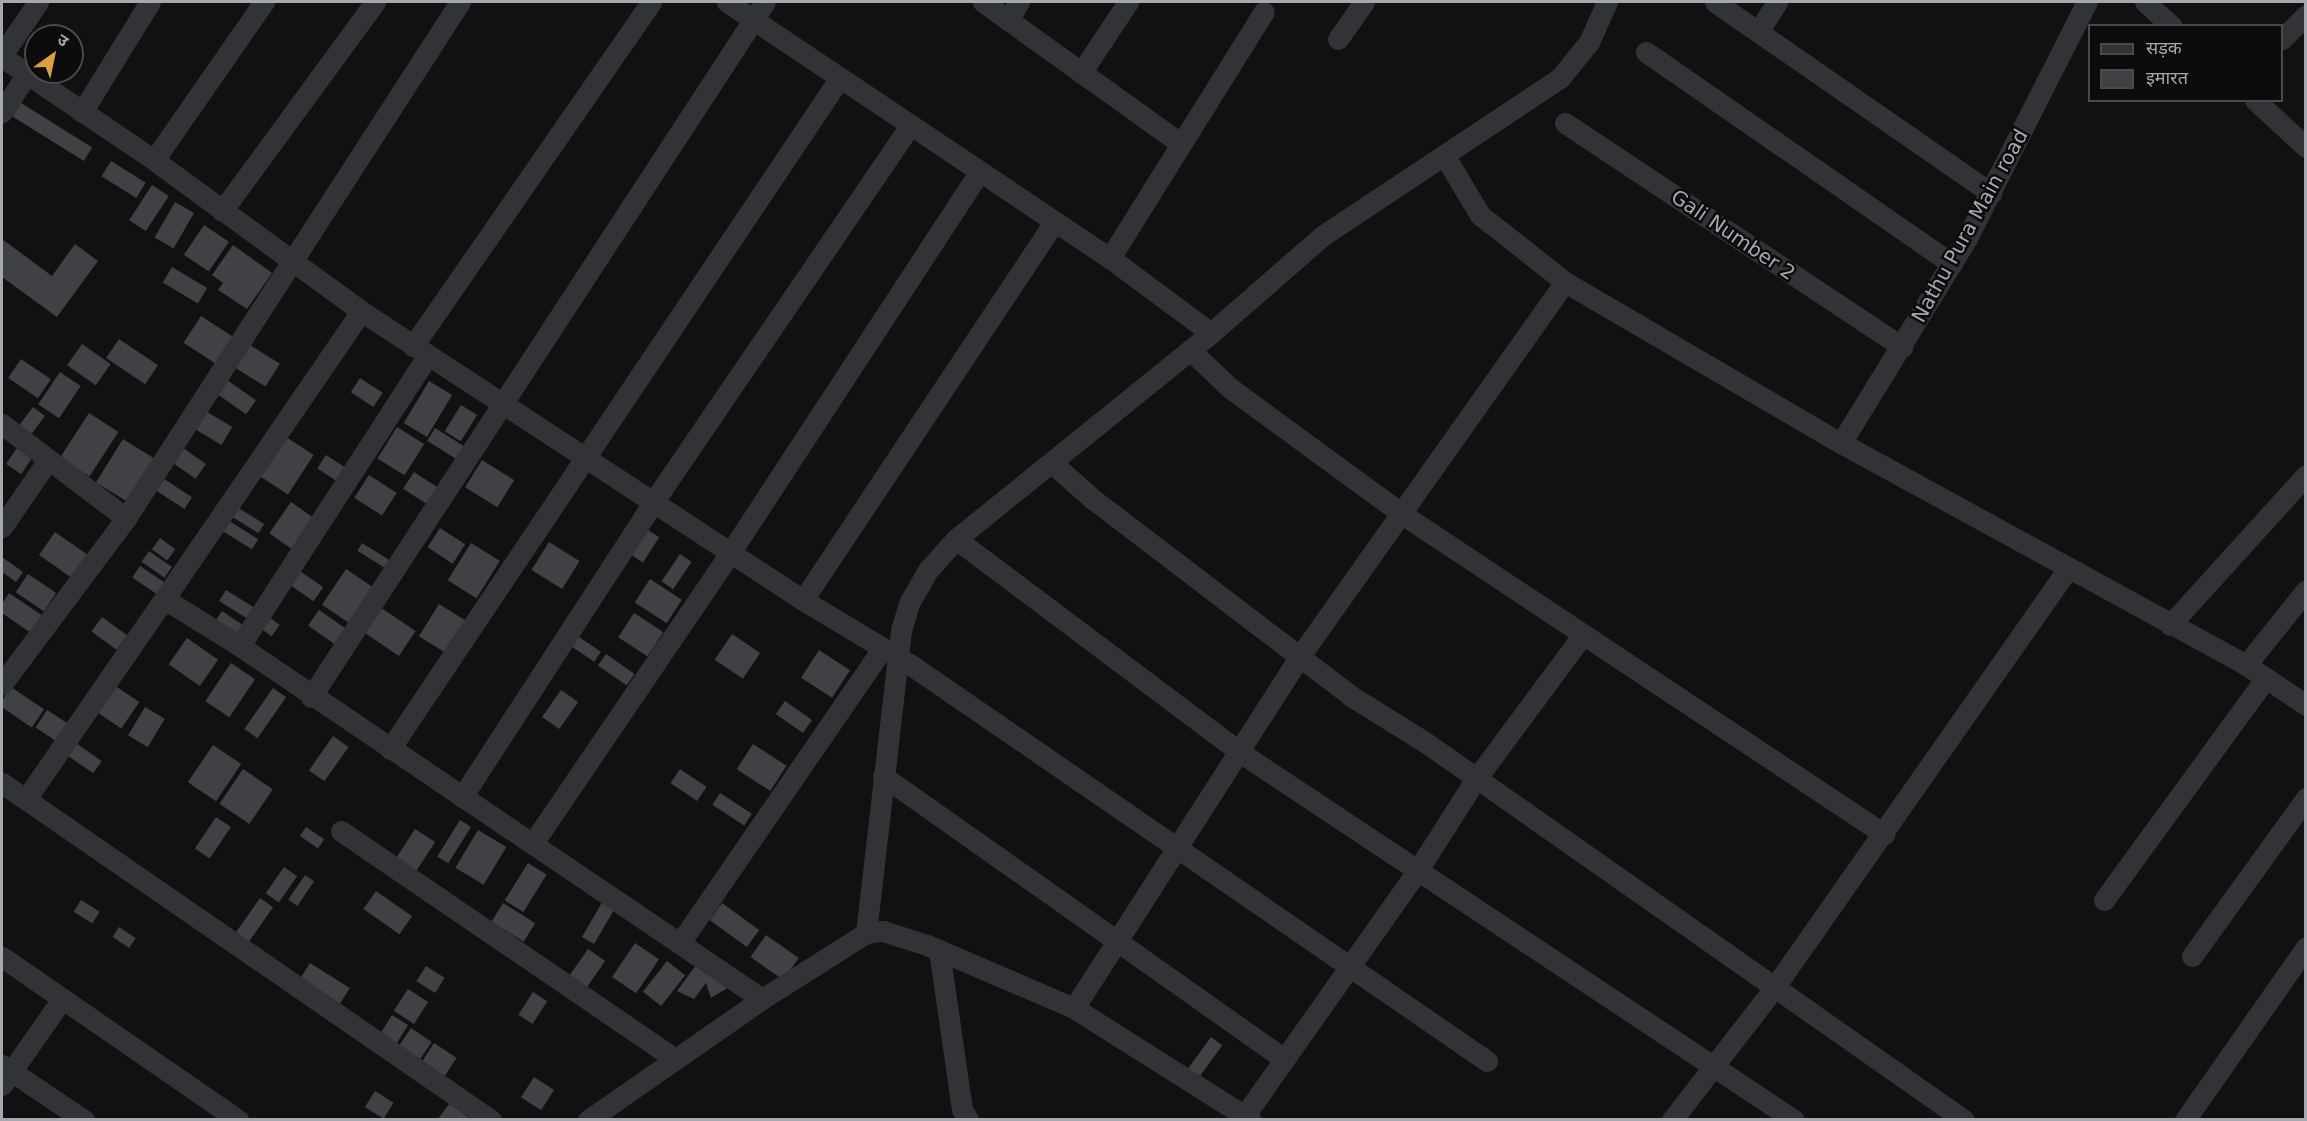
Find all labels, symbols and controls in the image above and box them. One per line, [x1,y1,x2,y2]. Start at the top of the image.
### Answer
north arrow [24,24,84,84]
legend [2088,24,2283,102]
text: उ [54,30,72,51]
text: सड़क [2146,37,2182,58]
text: इमारत [2146,67,2188,88]
street label: Nathu Pura Main road [1907,125,2033,327]
street label: Gali Number 2 [1666,185,1800,285]

